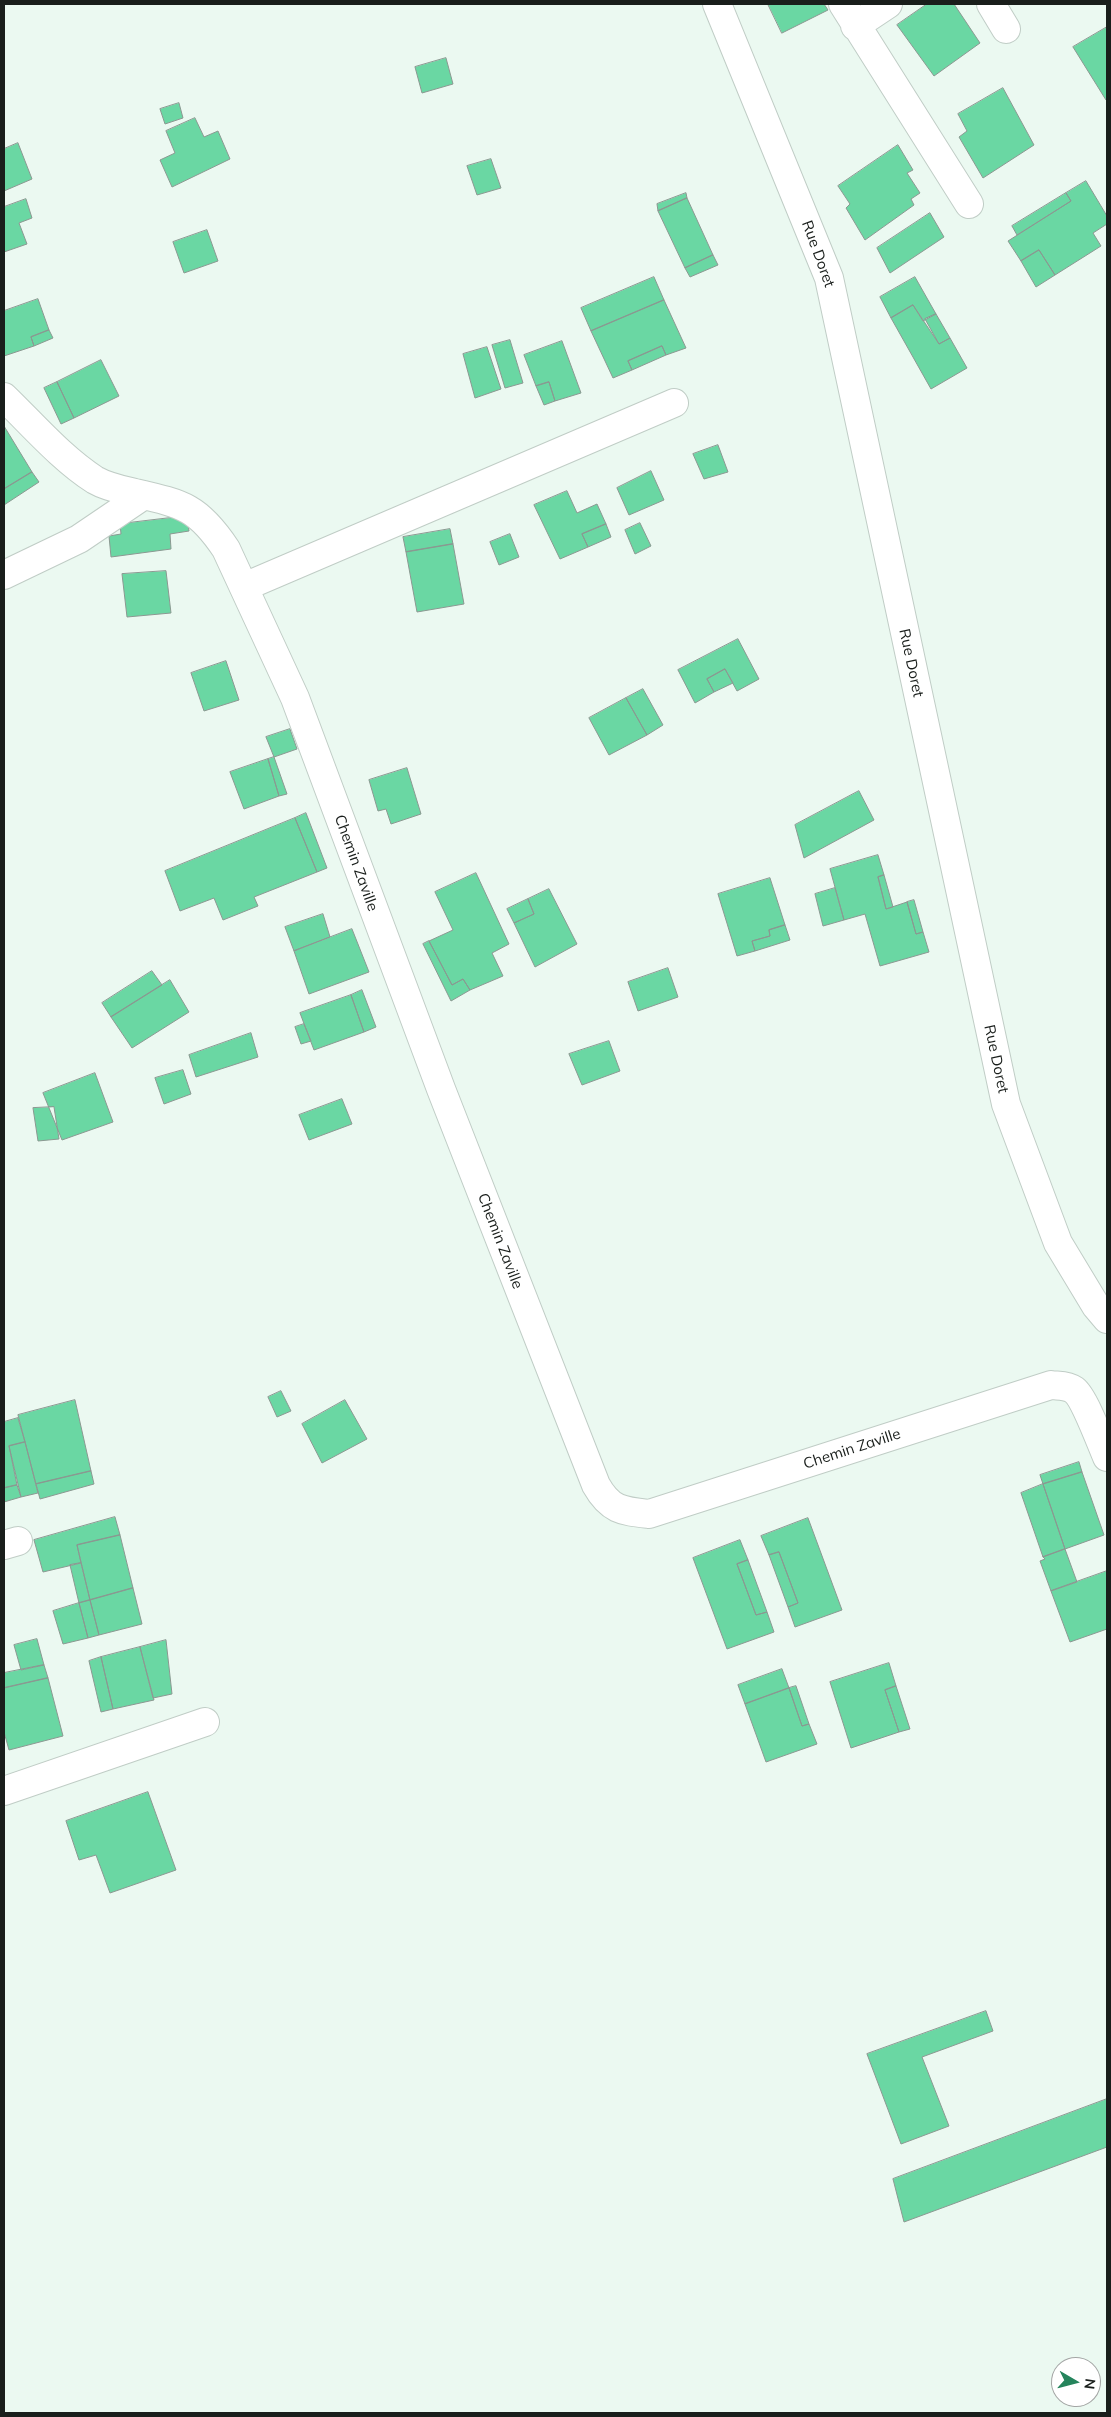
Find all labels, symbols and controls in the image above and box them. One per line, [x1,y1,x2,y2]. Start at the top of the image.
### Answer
street label: Rue Doret [798,218,838,290]
street label: Rue Doret [895,627,927,699]
street label: Chemin Zaville [330,812,382,914]
street label: Rue Doret [980,1023,1012,1095]
street label: Chemin Zaville [473,1191,527,1291]
street label: Chemin Zaville [801,1425,903,1473]
north arrow [1051,2357,1101,2407]
text: N [1080,2377,1100,2390]

